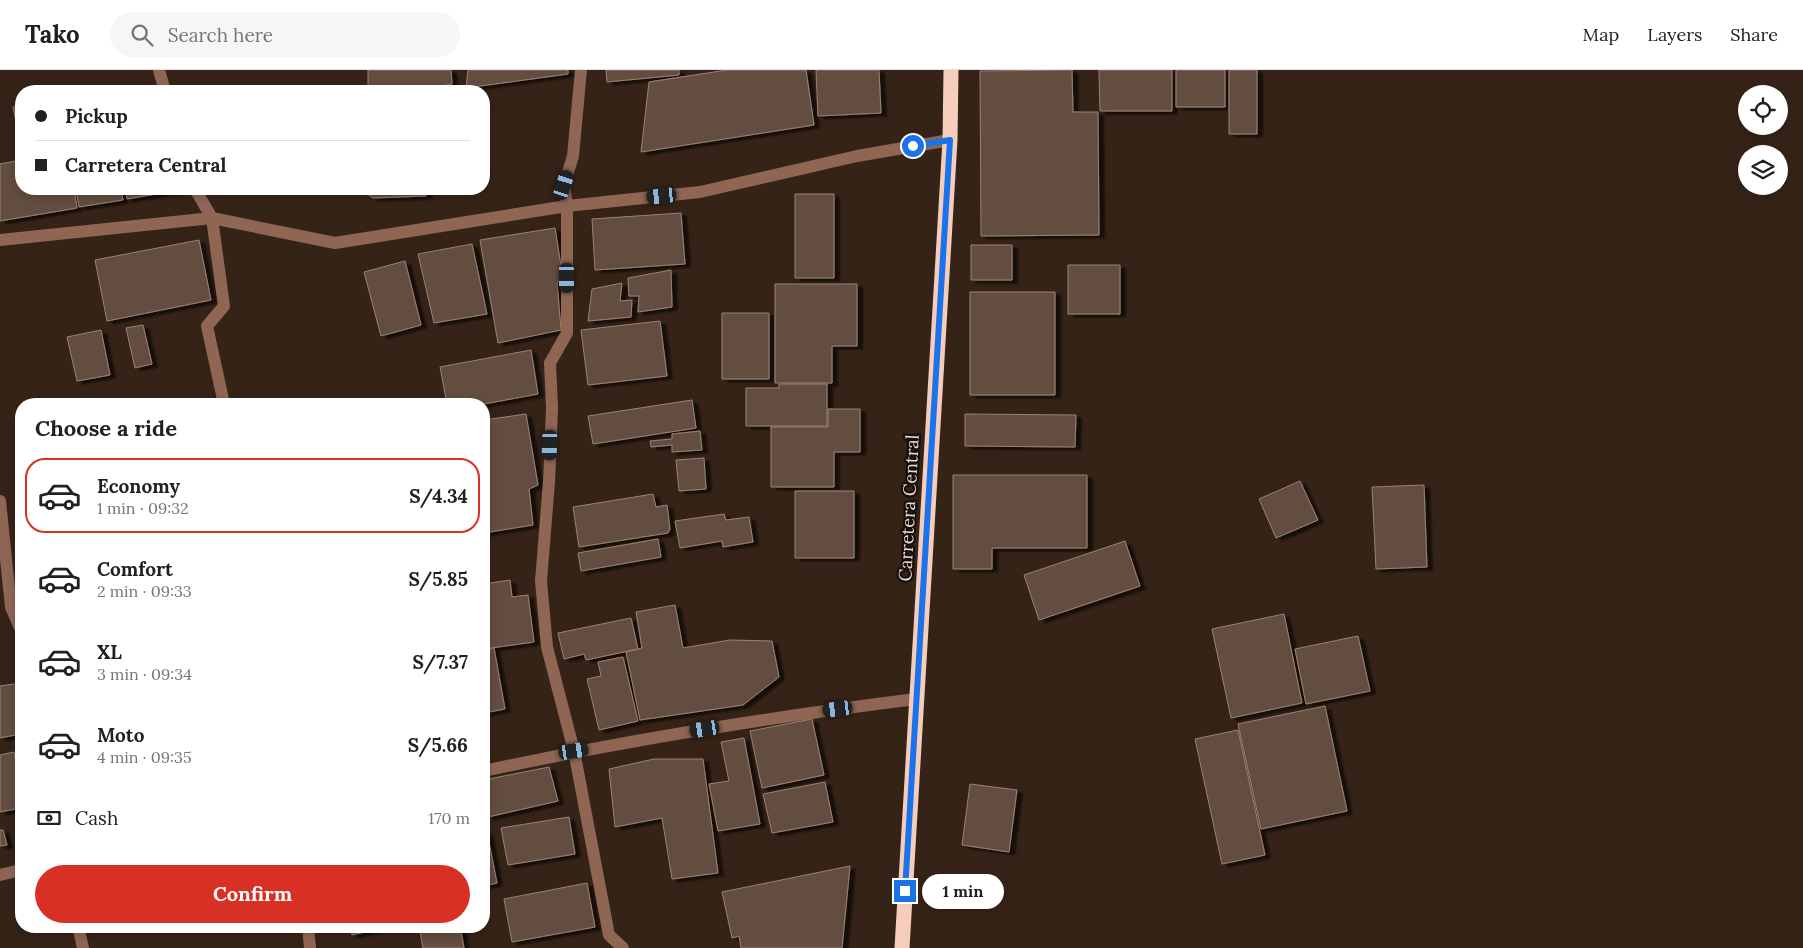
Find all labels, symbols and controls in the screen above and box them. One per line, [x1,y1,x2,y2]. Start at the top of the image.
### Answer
search box [110,12,460,57]
text: Tako [25,19,80,50]
icon: search [128,21,156,49]
text: Search here [168,23,273,47]
text: Map [1583,23,1619,46]
text: Layers [1647,23,1702,46]
text: Share [1730,23,1778,46]
map controls [1738,85,1788,195]
button: locate [1738,85,1788,135]
text: Pickup [65,104,128,128]
route start [902,135,924,157]
button: layers [1738,145,1788,195]
text: Carretera Central [65,153,226,177]
car [552,168,575,202]
car [646,187,677,205]
car [559,263,574,293]
text: Choose a ride [35,414,177,442]
car [541,430,558,460]
street label: Carretera Central [893,434,924,582]
icon: car [37,473,82,518]
text: Economy [97,474,180,498]
text: S/4.34 [409,484,468,508]
text: 1 min · 09:32 [97,498,189,518]
icon: car [37,556,82,601]
text: Comfort [97,557,173,581]
text: S/5.85 [408,567,468,591]
text: 2 min · 09:33 [97,581,192,601]
icon: car [37,639,82,684]
text: XL [97,640,122,664]
text: S/7.37 [412,650,468,674]
text: 3 min · 09:34 [97,664,192,684]
car [822,700,853,718]
car [689,719,720,739]
icon: car [37,722,82,767]
text: Moto [97,723,144,747]
text: S/5.66 [408,733,468,757]
car [558,741,589,761]
text: 4 min · 09:35 [97,747,192,767]
icon: cash [35,804,63,832]
text: Cash [75,806,118,830]
text: 170 m [428,808,470,828]
button: Confirm [35,865,470,923]
callout: 1 min [922,874,1005,908]
route end [894,880,916,902]
text: 1 min [943,881,983,901]

